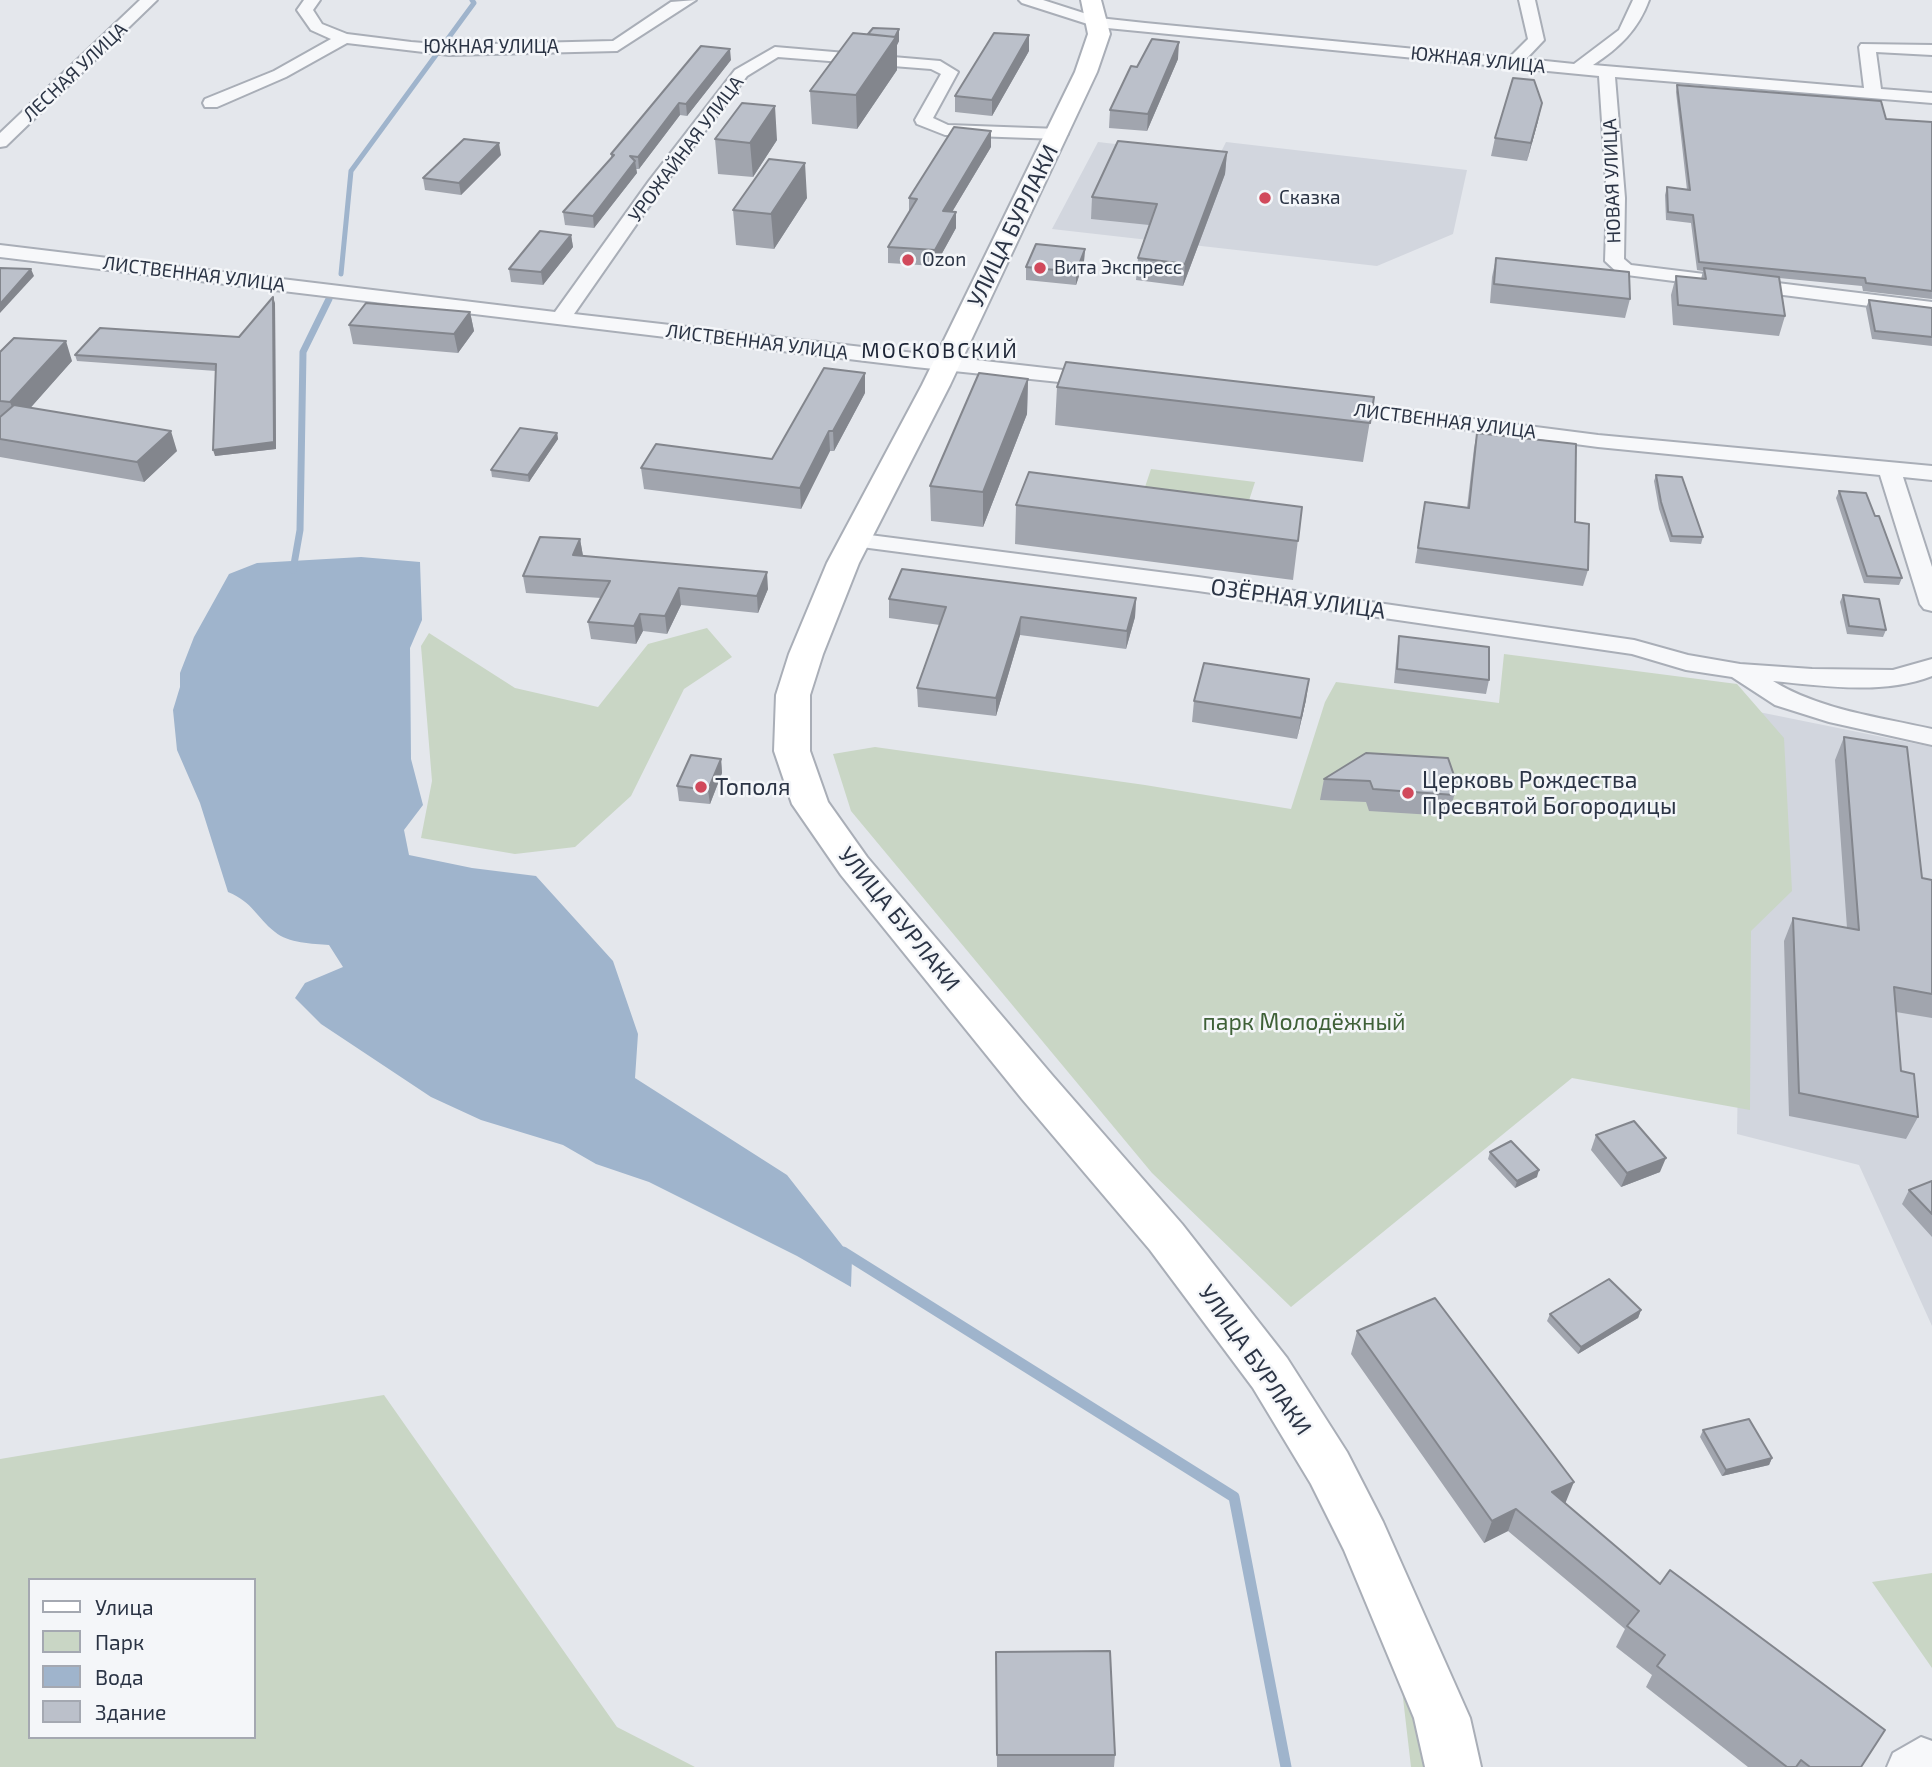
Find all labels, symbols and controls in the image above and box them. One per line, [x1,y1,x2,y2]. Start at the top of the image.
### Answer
street label: ЛЕСНАЯ УЛИЦА [18,18,132,126]
street label: ЮЖНАЯ УЛИЦА [423,36,559,58]
street label: ЮЖНАЯ УЛИЦА [1409,42,1547,78]
street label: УРОЖАЙНАЯ УЛИЦА [624,71,748,227]
street label: НОВАЯ УЛИЦА [1598,118,1626,244]
street label: УЛИЦА БУРЛАКИ [962,140,1064,312]
place label: Сказка [1279,187,1341,209]
marker: Сказка [1257,190,1273,206]
place label: Ozon [922,249,966,271]
street label: ЛИСТВЕННАЯ УЛИЦА [102,252,286,296]
marker: Ozon [900,252,916,268]
place label: Вита Экспресс [1054,257,1182,279]
marker: Вита Экспресс [1032,260,1048,276]
street label: ЛИСТВЕННАЯ УЛИЦА [665,320,849,364]
district label: МОСКОВСКИЙ [863,338,1017,364]
street label: ЛИСТВЕННАЯ УЛИЦА [1353,399,1537,443]
street label: ОЗЁРНАЯ УЛИЦА [1209,573,1387,625]
place label: Церковь Рождества Пресвятой Богородицы [1422,766,1677,820]
place label: Тополя [715,773,791,801]
marker: Тополя [693,779,709,795]
marker: Церковь Рождества Пресвятой Богородицы [1400,785,1416,801]
street label: УЛИЦА БУРЛАКИ [832,841,966,997]
park label: парк Молодёжный [1203,1008,1405,1036]
street label: УЛИЦА БУРЛАКИ [1193,1279,1317,1441]
legend [28,1578,256,1739]
text: Улица [95,1594,154,1619]
text: Парк [95,1629,144,1654]
text: Вода [95,1664,144,1689]
text: Здание [95,1699,166,1724]

